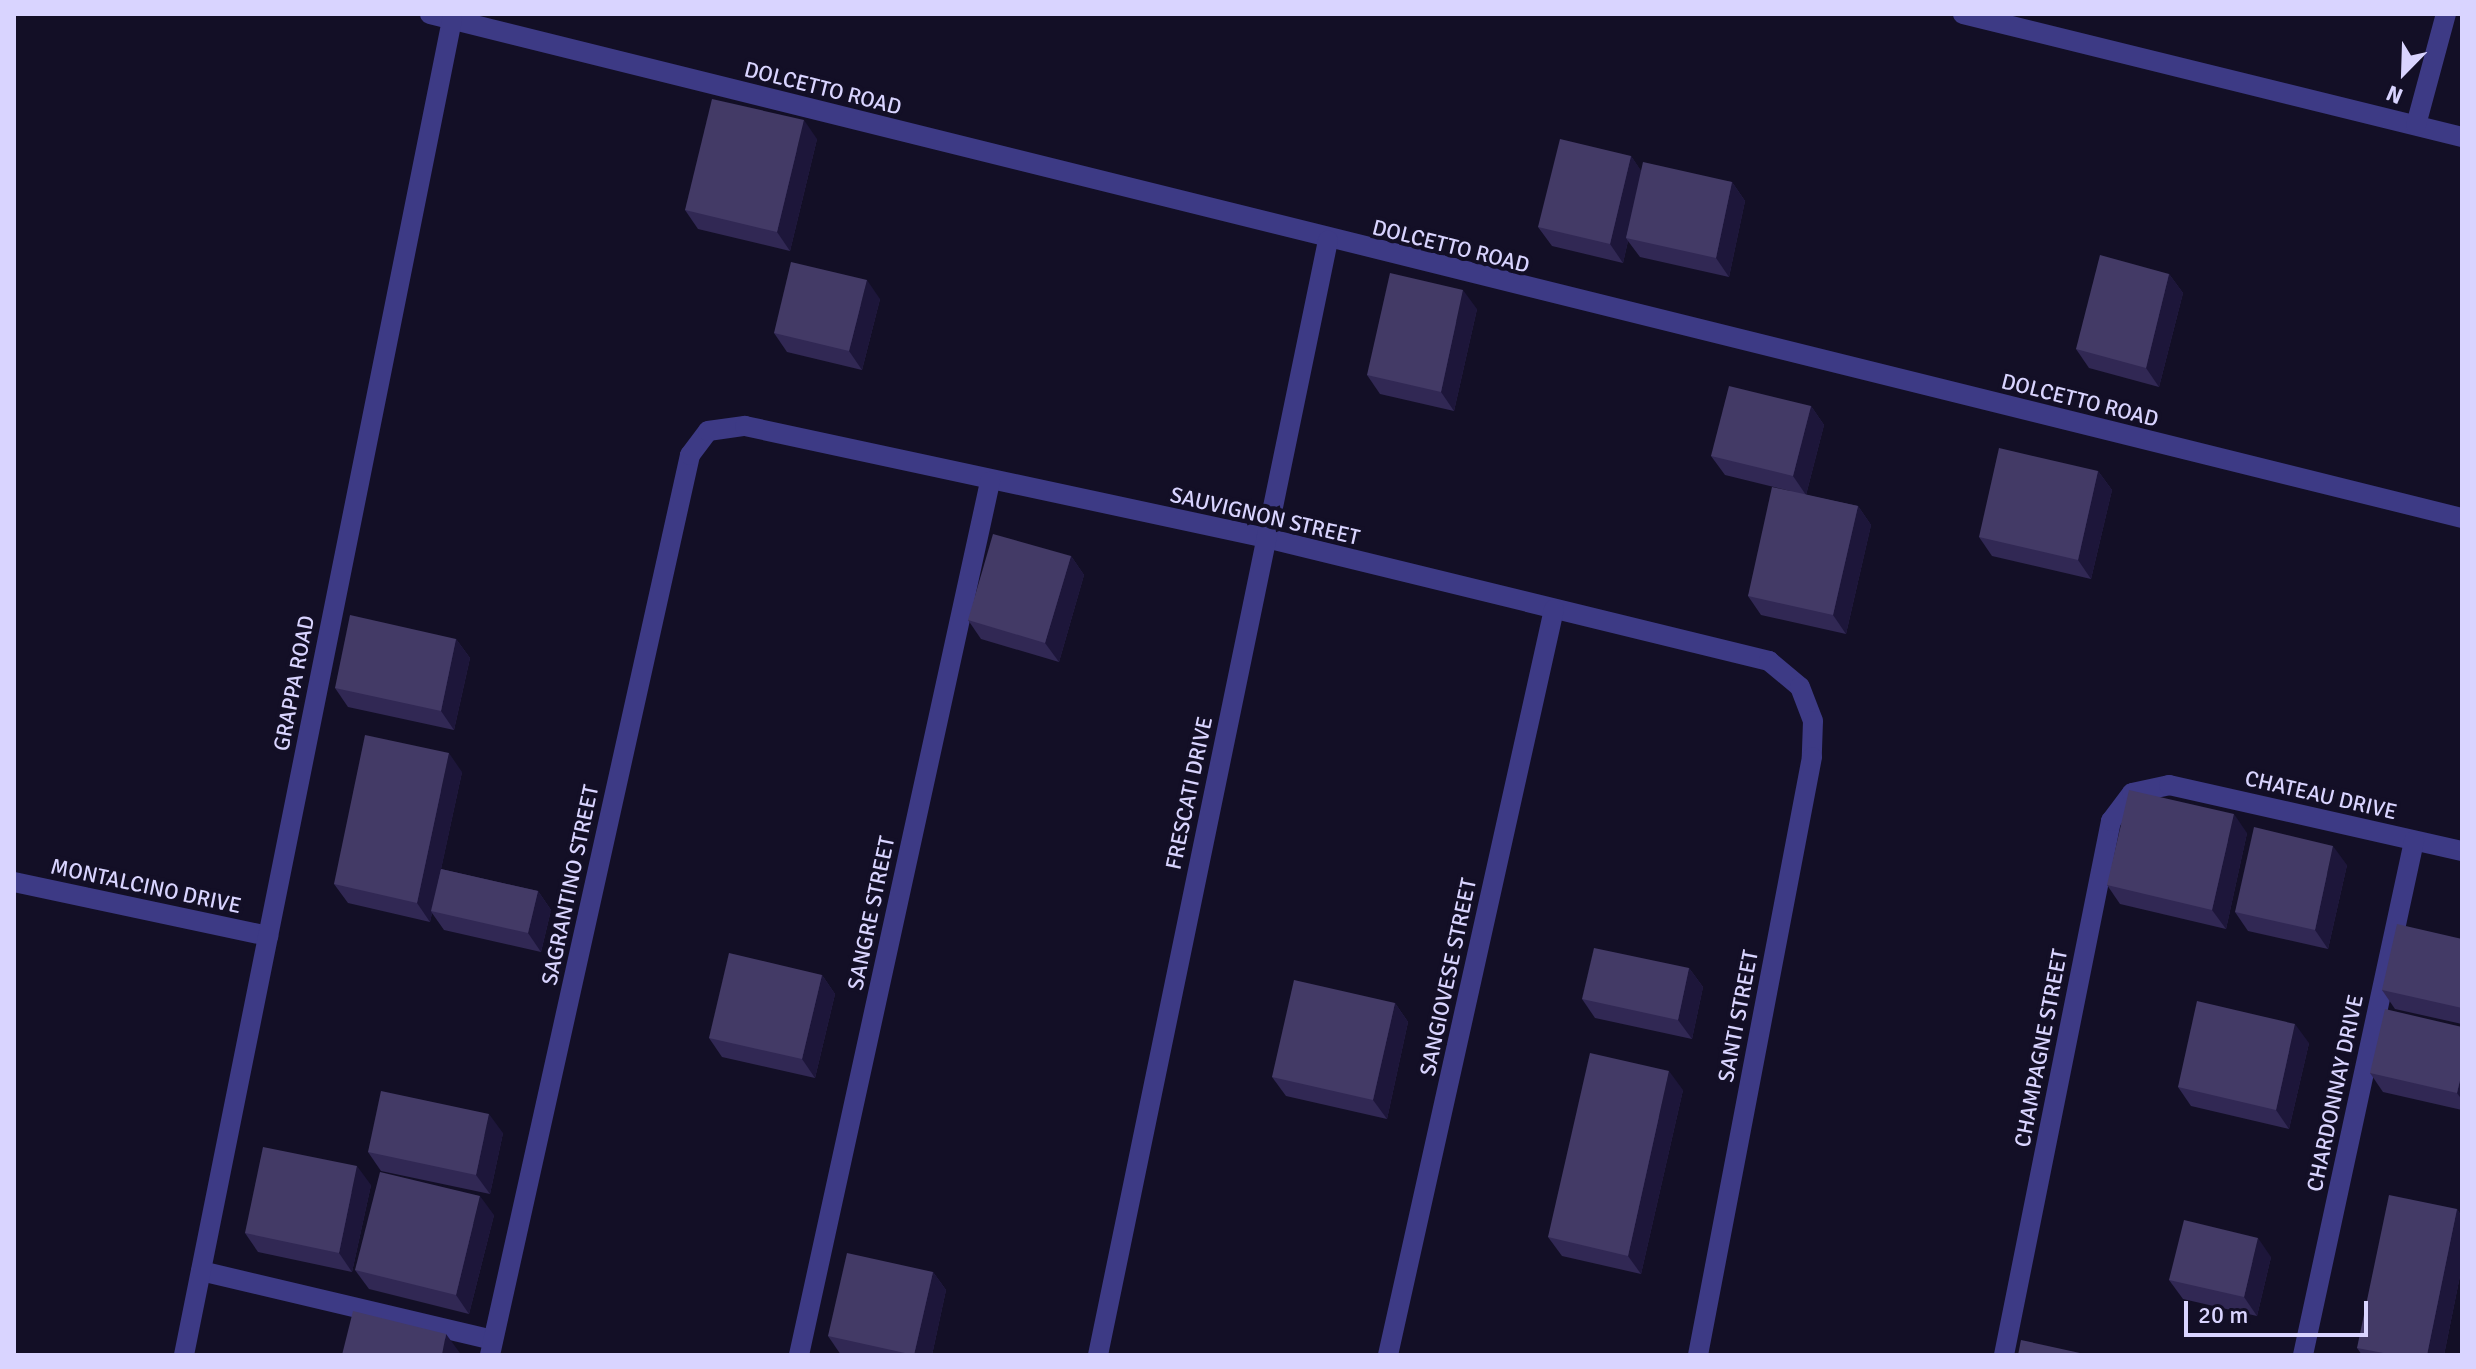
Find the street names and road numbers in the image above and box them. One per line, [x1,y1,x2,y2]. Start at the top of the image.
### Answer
street label: DOLCETTO ROAD [742,56,904,120]
street label: DOLCETTO ROAD [1370,214,1532,278]
street label: DOLCETTO ROAD [1999,368,2161,432]
street label: SAUVIGNON STREET [1168,481,1362,551]
street label: GRAPPA ROAD [268,613,320,753]
street label: FRESCATI DRIVE [1160,714,1218,872]
street label: CHATEAU DRIVE [2242,765,2400,825]
street label: SAGRANTINO STREET [536,782,604,988]
street label: SANGRE STREET [842,834,900,992]
street label: MONTALCINO DRIVE [48,853,244,919]
street label: SANGIOVESE STREET [1414,876,1482,1078]
street label: CHAMPAGNE STREET [2009,947,2073,1149]
street label: SANTI STREET [1712,948,1764,1084]
street label: CHARDONNAY DRIVE [2301,992,2369,1194]

